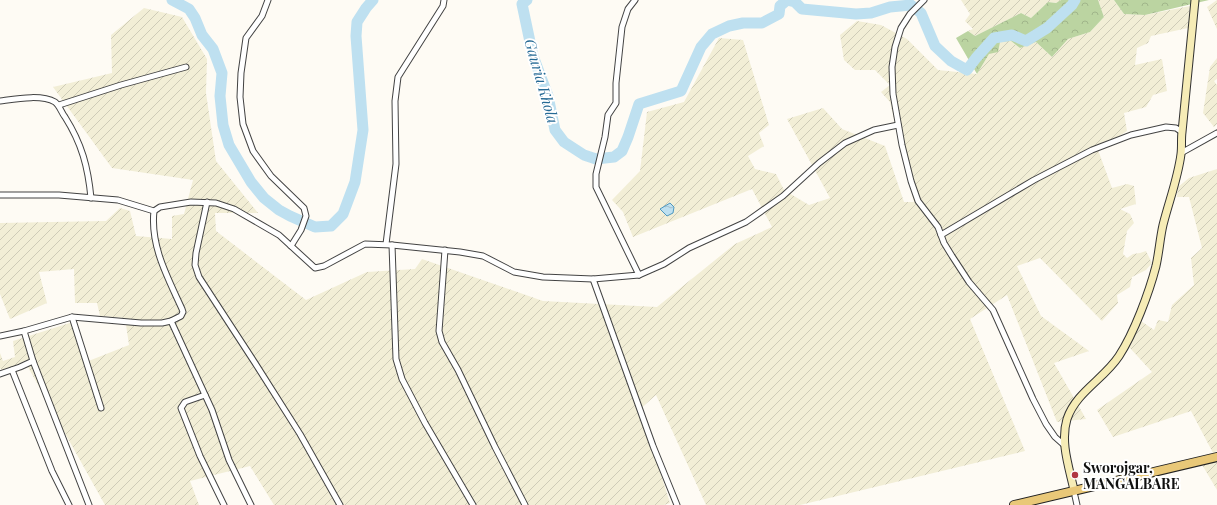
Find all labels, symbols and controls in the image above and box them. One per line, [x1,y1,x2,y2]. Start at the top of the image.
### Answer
water label: Gauria Khola [520,36,564,126]
place label: Sworojgar, MANGALBARE [1083,458,1180,493]
marker: Sworojgar, MANGALBARE [1070,470,1080,480]

